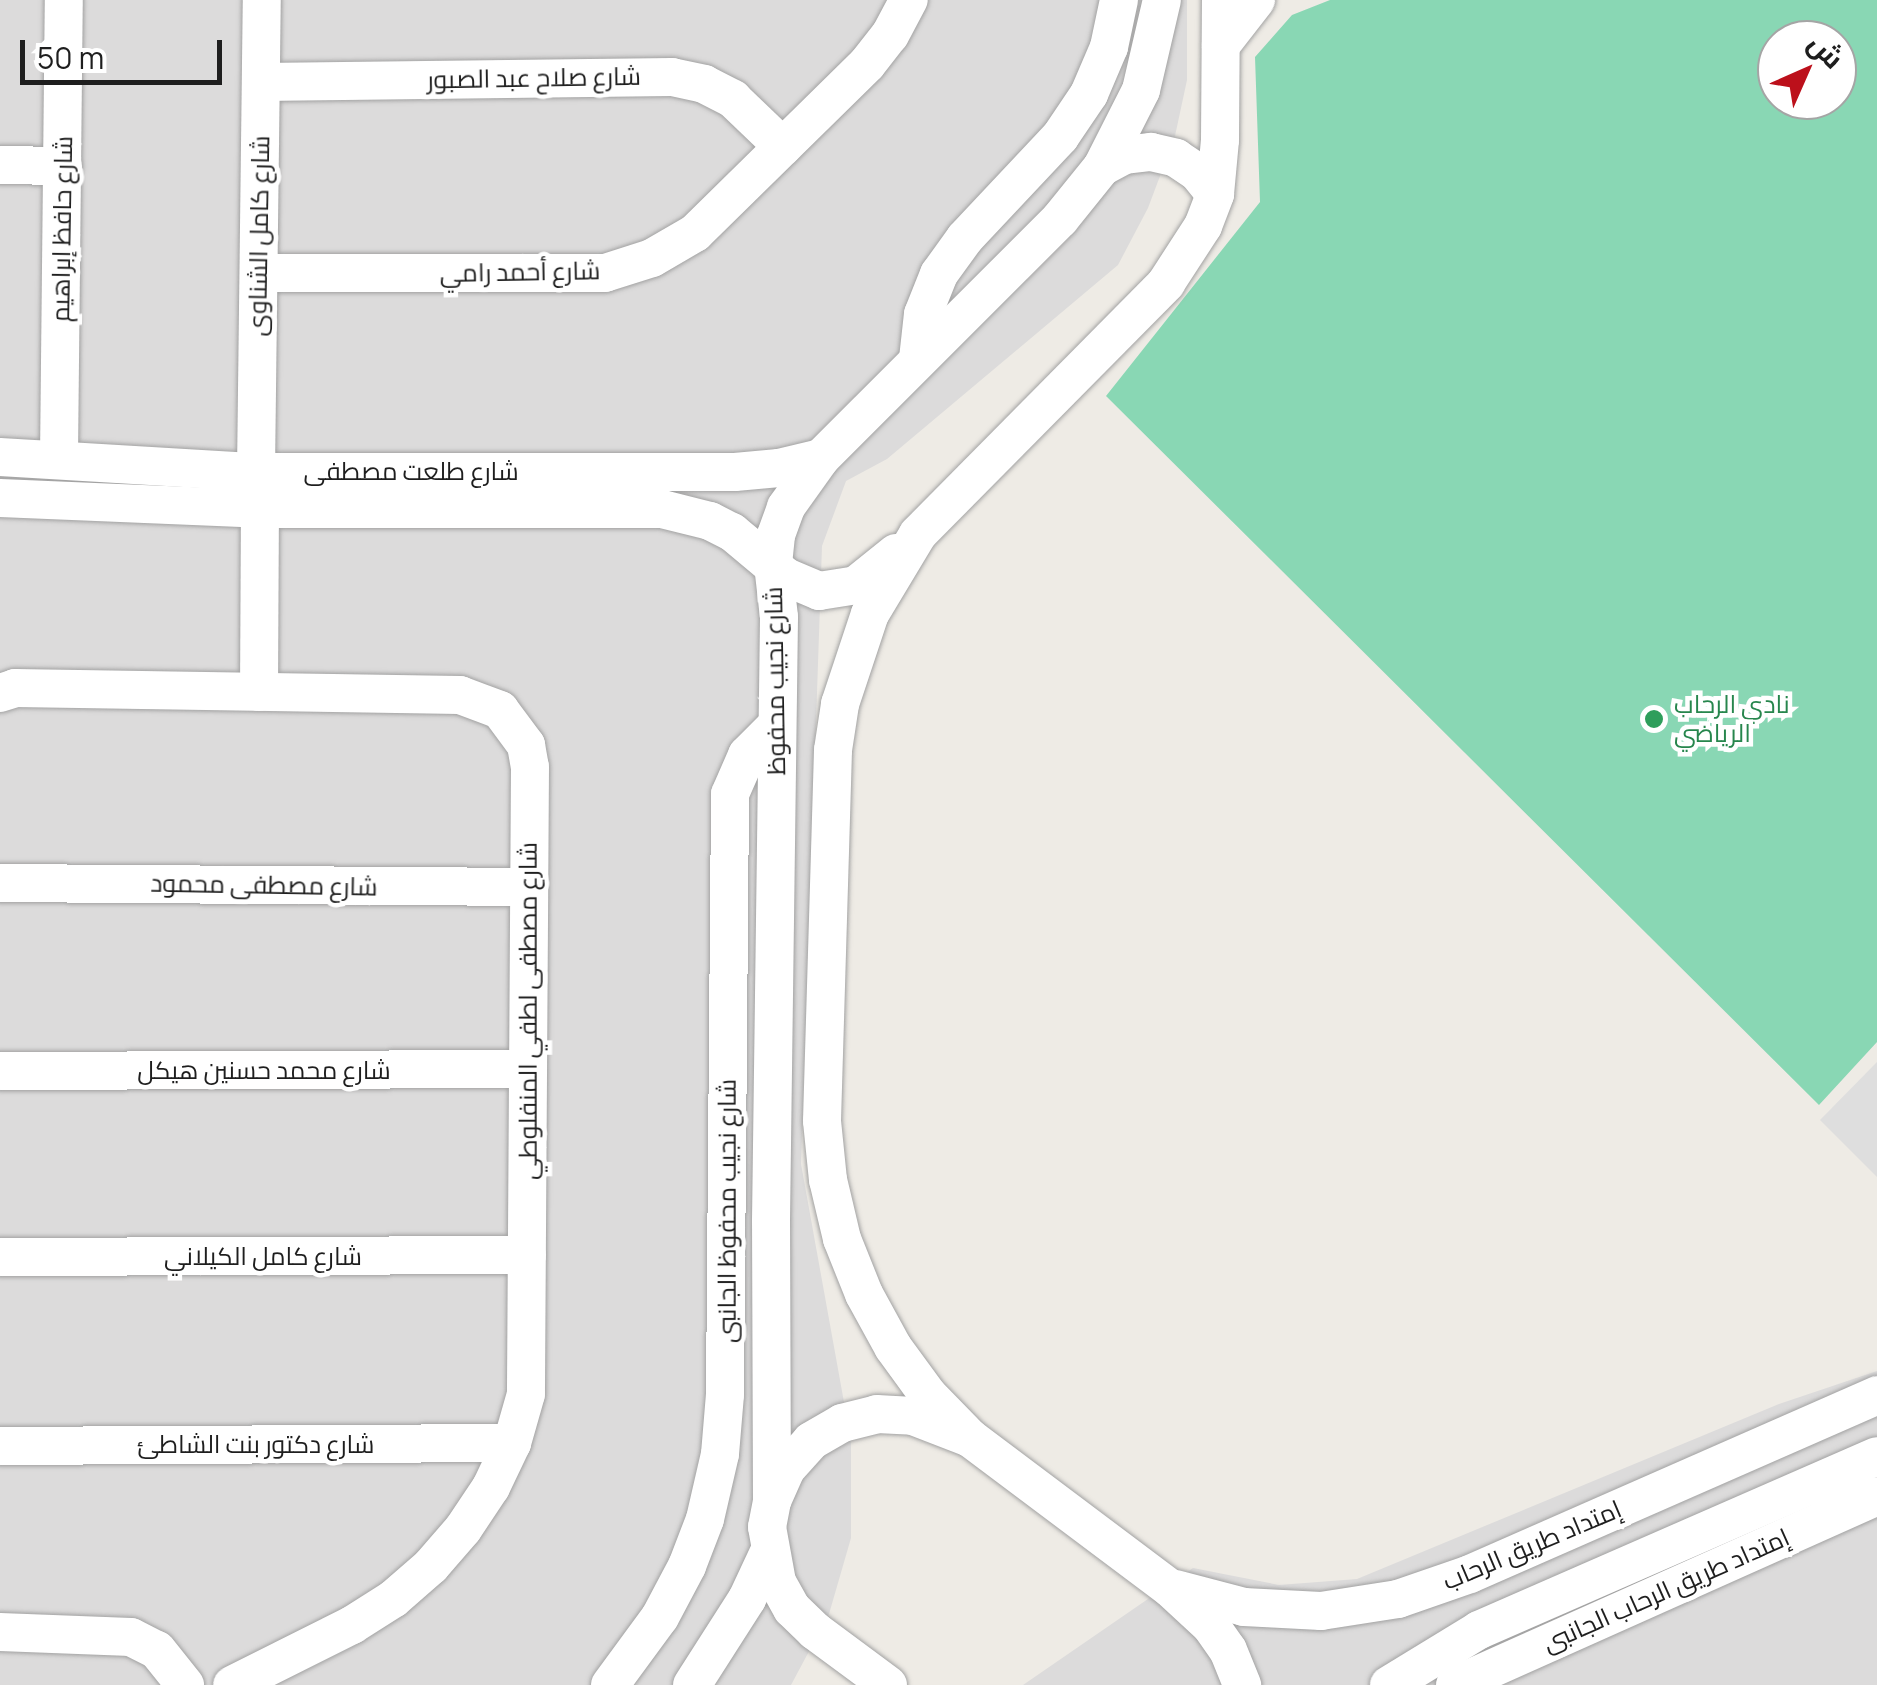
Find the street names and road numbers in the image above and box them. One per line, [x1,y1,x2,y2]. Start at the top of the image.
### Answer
street label: شارع صلاح عبد الصبور [427,61,641,95]
street label: شارع كامل الشناوى [242,135,276,337]
street label: شارع حافظ إبراهيم [45,136,79,322]
street label: شارع أحمد رامي [439,256,601,288]
street label: شارع طلعت مصطفى [303,456,519,486]
street label: شارع نجيب محفوظ [758,586,792,776]
street label: شارع مصطفى لطفي المنفلوطي [513,842,543,1180]
street label: شارع مصطفى محمود [150,868,378,902]
street label: شارع محمد حسنين هيكل [137,1055,391,1085]
street label: شارع نجيب محفوظ الجانبى [712,1079,742,1343]
street label: شارع كامل الكيلاني [164,1241,362,1271]
street label: شارع دكتور بنت الشاطئ [137,1429,375,1459]
street label: إمتداد طريق الرحاب [1438,1494,1626,1596]
street label: إمتداد طريق الرحاب الجانبى [1538,1522,1794,1658]

